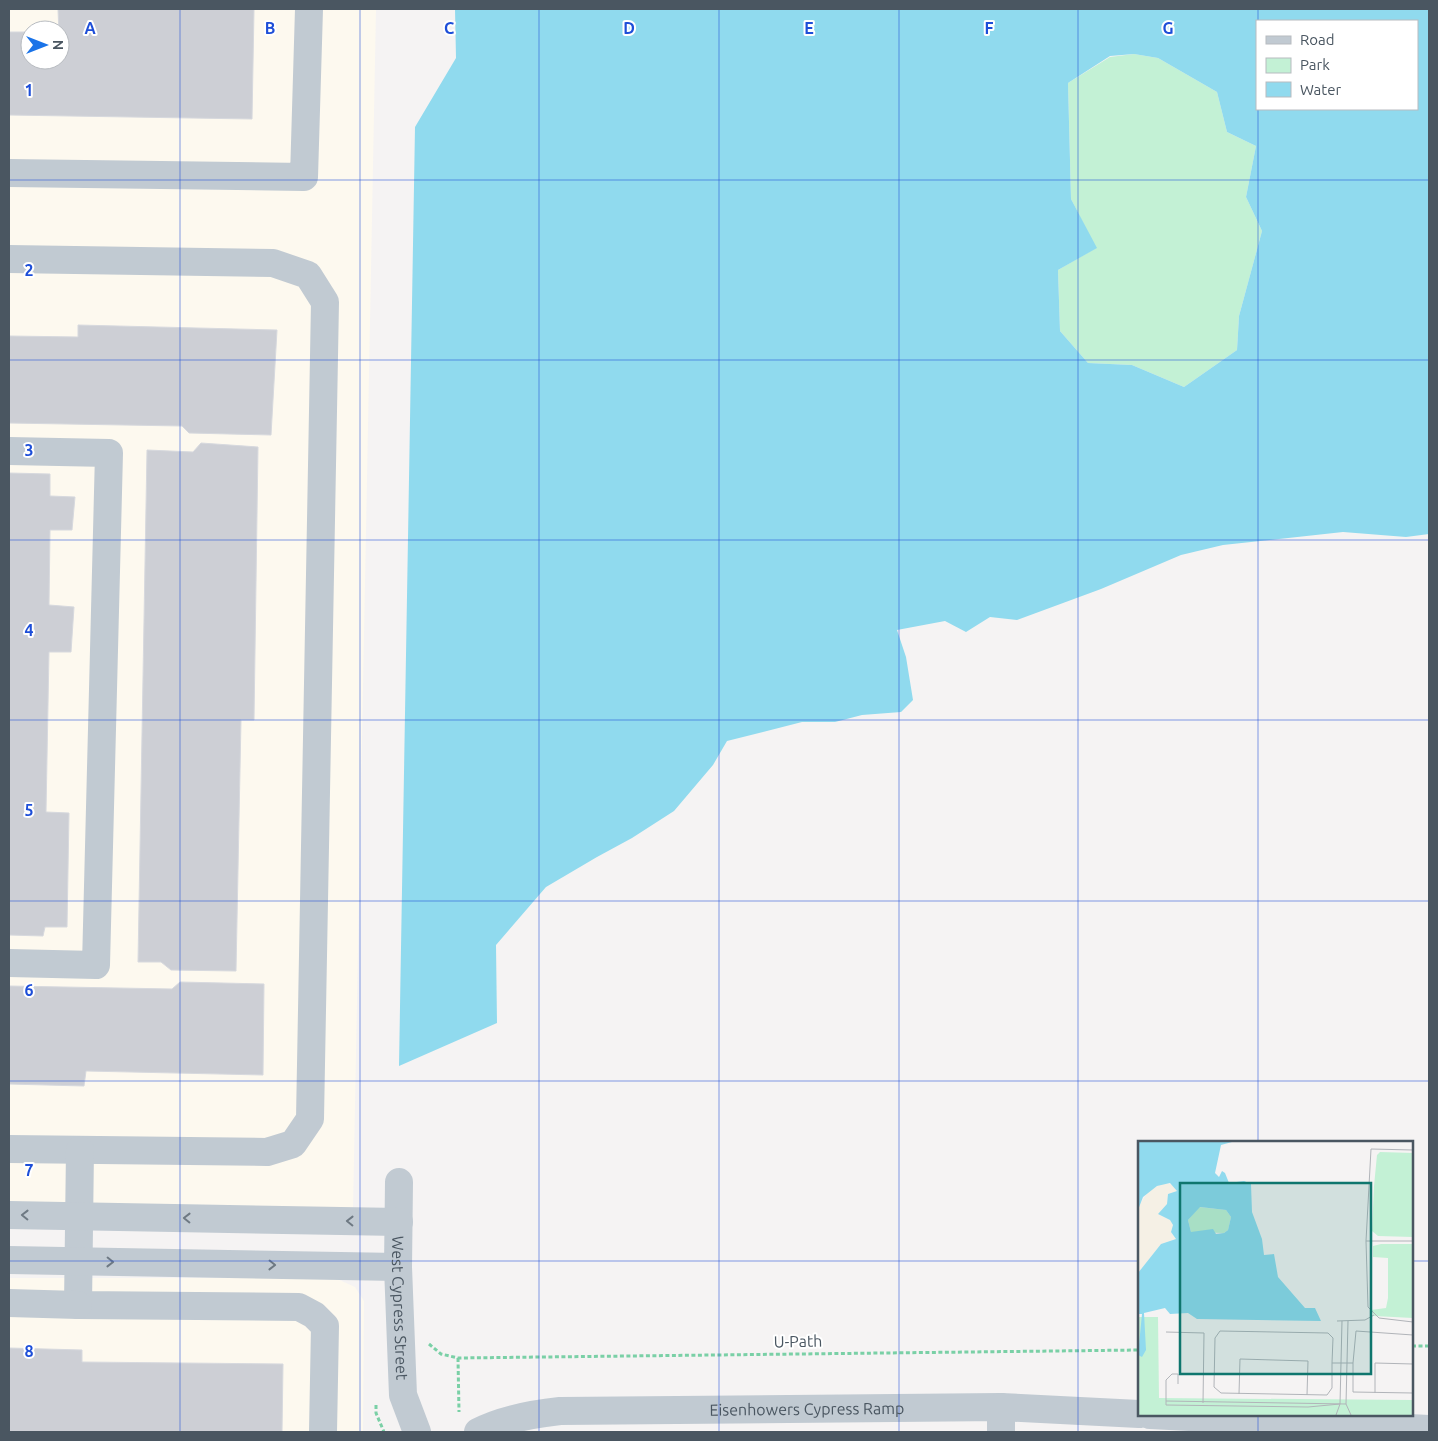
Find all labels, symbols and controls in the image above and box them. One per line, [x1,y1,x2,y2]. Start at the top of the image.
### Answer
text: A [84,19,96,37]
text: B [265,19,275,37]
text: C [444,19,454,37]
text: D [623,19,635,37]
text: E [804,19,814,37]
text: F [985,19,994,37]
text: G [1162,19,1174,37]
north arrow [20,20,70,70]
legend [1256,20,1418,110]
text: Road [1300,31,1335,48]
text: N [50,40,66,50]
text: Park [1300,56,1330,73]
text: 1 [24,81,34,99]
text: Water [1300,81,1341,98]
text: 2 [24,261,34,279]
text: 3 [24,441,34,459]
text: 4 [24,621,34,639]
text: 5 [24,801,34,819]
text: 6 [24,981,34,999]
inset map [1138,1141,1413,1416]
text: 7 [24,1161,34,1179]
one-way arrow [21,1210,28,1220]
one-way arrow [183,1213,191,1223]
one-way arrow [346,1216,354,1226]
street label: West Cypress Street [389,1236,411,1381]
one-way arrow [106,1257,114,1267]
one-way arrow [269,1260,277,1270]
street label: U-Path [774,1332,822,1350]
text: 8 [24,1342,34,1360]
street label: Eisenhowers Cypress Ramp [709,1399,904,1419]

